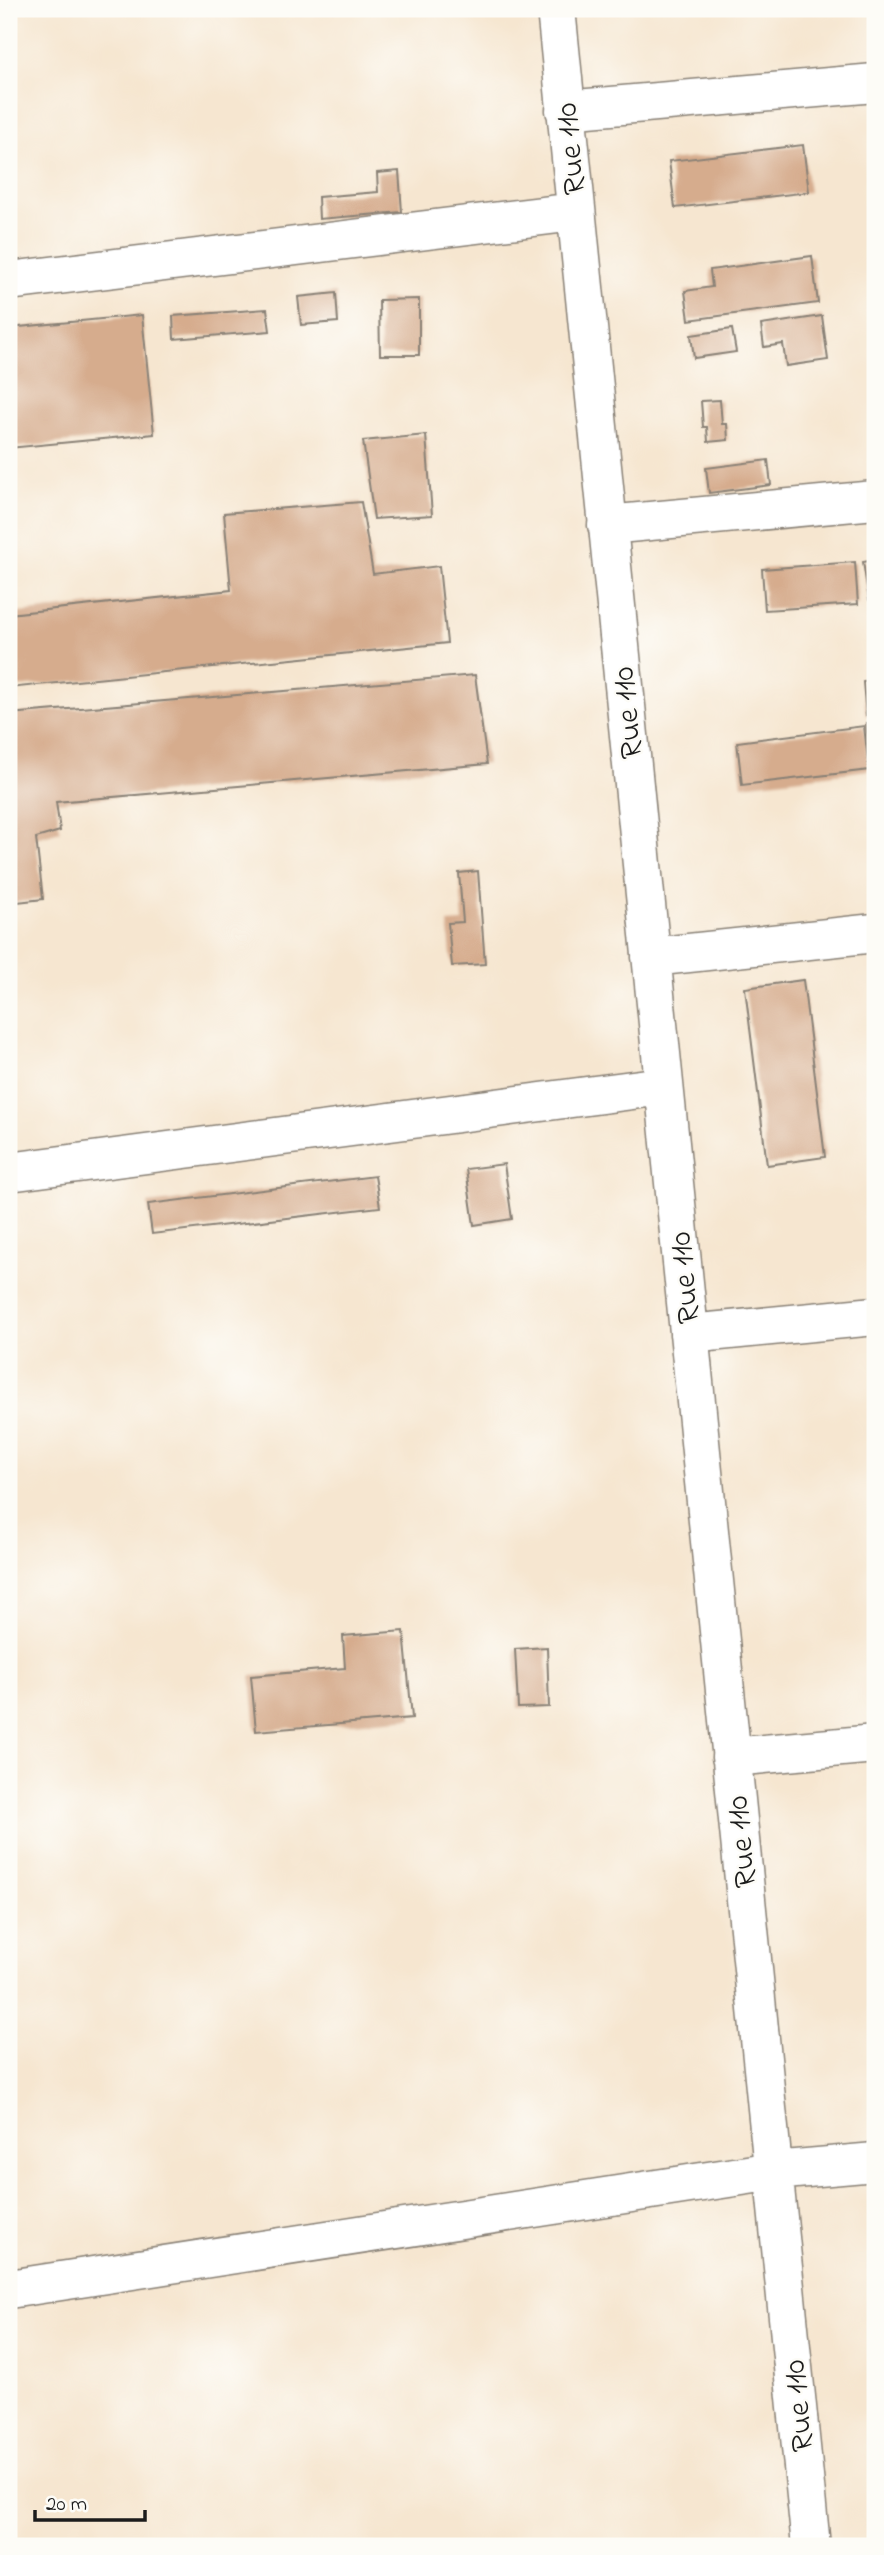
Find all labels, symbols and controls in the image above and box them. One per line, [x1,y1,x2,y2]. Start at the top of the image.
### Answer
street label: Rue 110 [544,100,601,197]
street label: Rue 110 [601,664,658,761]
street label: Rue 110 [658,1229,715,1326]
street label: Rue 110 [715,1793,772,1890]
street label: Rue 110 [772,2357,829,2454]
scale bar [35,2478,145,2522]
text: 20 m [46,2490,87,2520]

